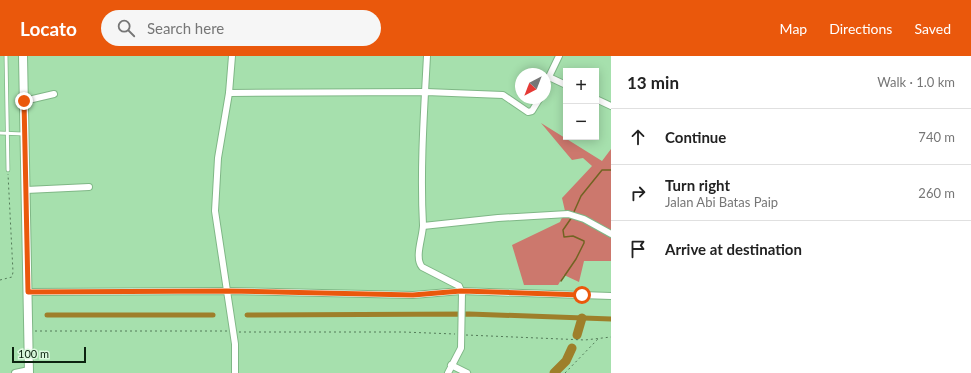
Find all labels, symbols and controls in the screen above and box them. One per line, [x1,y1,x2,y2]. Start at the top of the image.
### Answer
search box [101,10,381,46]
text: Locato [20,17,77,40]
icon: search [115,17,137,39]
text: Search here [147,19,224,37]
text: Map [780,20,807,37]
text: Directions [829,20,892,37]
text: Saved [914,20,951,37]
north arrow [515,68,551,104]
map controls [563,68,599,140]
button: + [563,68,599,104]
text: 13 min [627,72,679,93]
text: Walk · 1.0 km [877,74,955,90]
route end [15,92,33,110]
button: − [563,104,599,140]
icon: ahead [627,126,649,148]
text: Continue [665,128,726,146]
text: 740 m [918,129,955,145]
text: Turn right [665,176,730,194]
icon: right [627,182,649,204]
text: 260 m [918,185,955,201]
text: Jalan Abi Batas Paip [665,194,778,210]
icon: arrive [627,238,649,260]
text: Arrive at destination [665,240,802,258]
route start [573,286,591,304]
scale bar [12,345,86,364]
text: 100 m [18,347,49,360]

